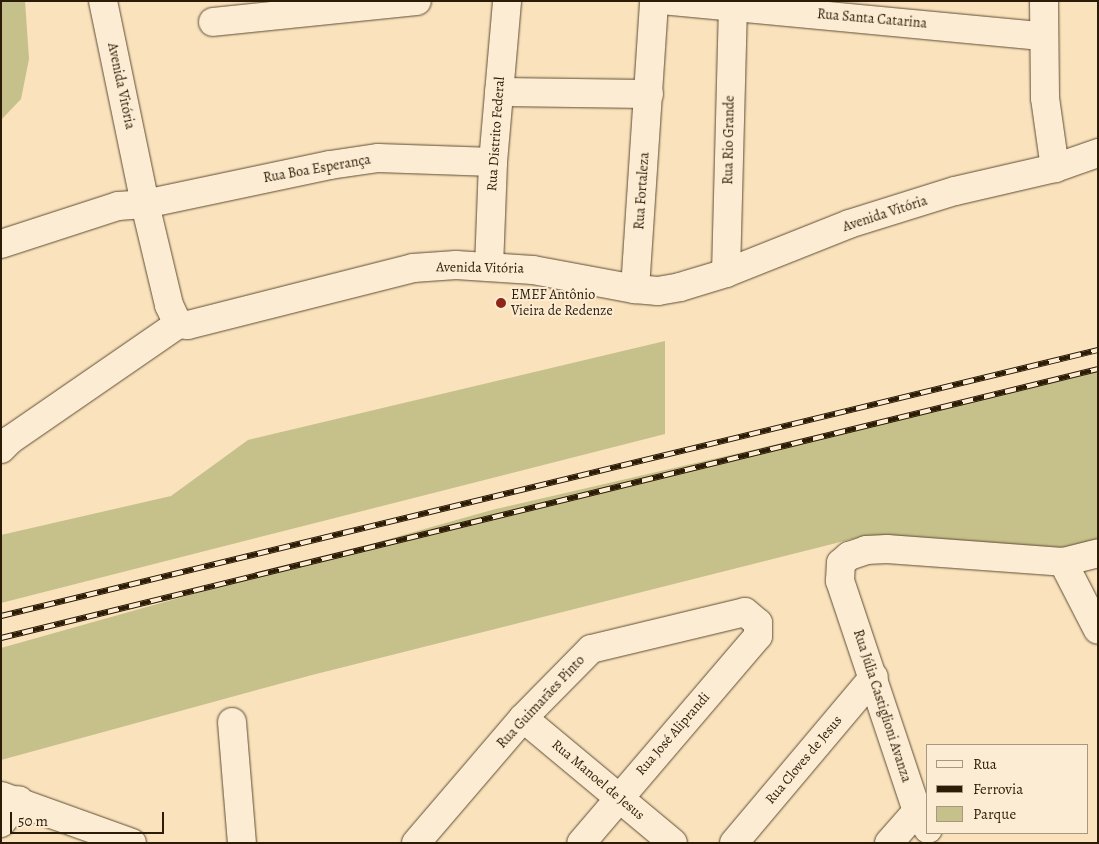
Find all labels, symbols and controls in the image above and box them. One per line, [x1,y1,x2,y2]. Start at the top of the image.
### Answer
street label: Rua Santa Catarina [816,6,928,32]
street label: Avenida Vitória [104,41,138,131]
street label: Rua Distrito Federal [484,76,508,192]
street label: Rua Rio Grande [720,95,738,185]
street label: Rua Boa Esperança [262,151,372,187]
street label: Rua Fortaleza [631,152,653,230]
street label: Avenida Vitória [841,192,929,236]
street label: Avenida Vitória [436,259,524,277]
place label: EMEF Antônio Vieira de Redenze [511,287,613,320]
marker: EMEF Antônio Vieira de Redenze [495,297,507,309]
street label: Rua Júlia Castiglioni Avanza [849,627,915,785]
street label: Rua Guimarães Pinto [494,652,588,752]
street label: Rua José Aliprandi [632,689,714,779]
street label: Rua Cloves de Jesus [762,712,846,808]
street label: Rua Manoel de Jesus [548,736,648,824]
legend [926,744,1089,834]
text: Rua [973,754,997,774]
text: Ferrovia [973,779,1023,799]
scale bar [12,802,166,834]
text: Parque [973,804,1016,824]
text: 50 m [18,811,48,831]

